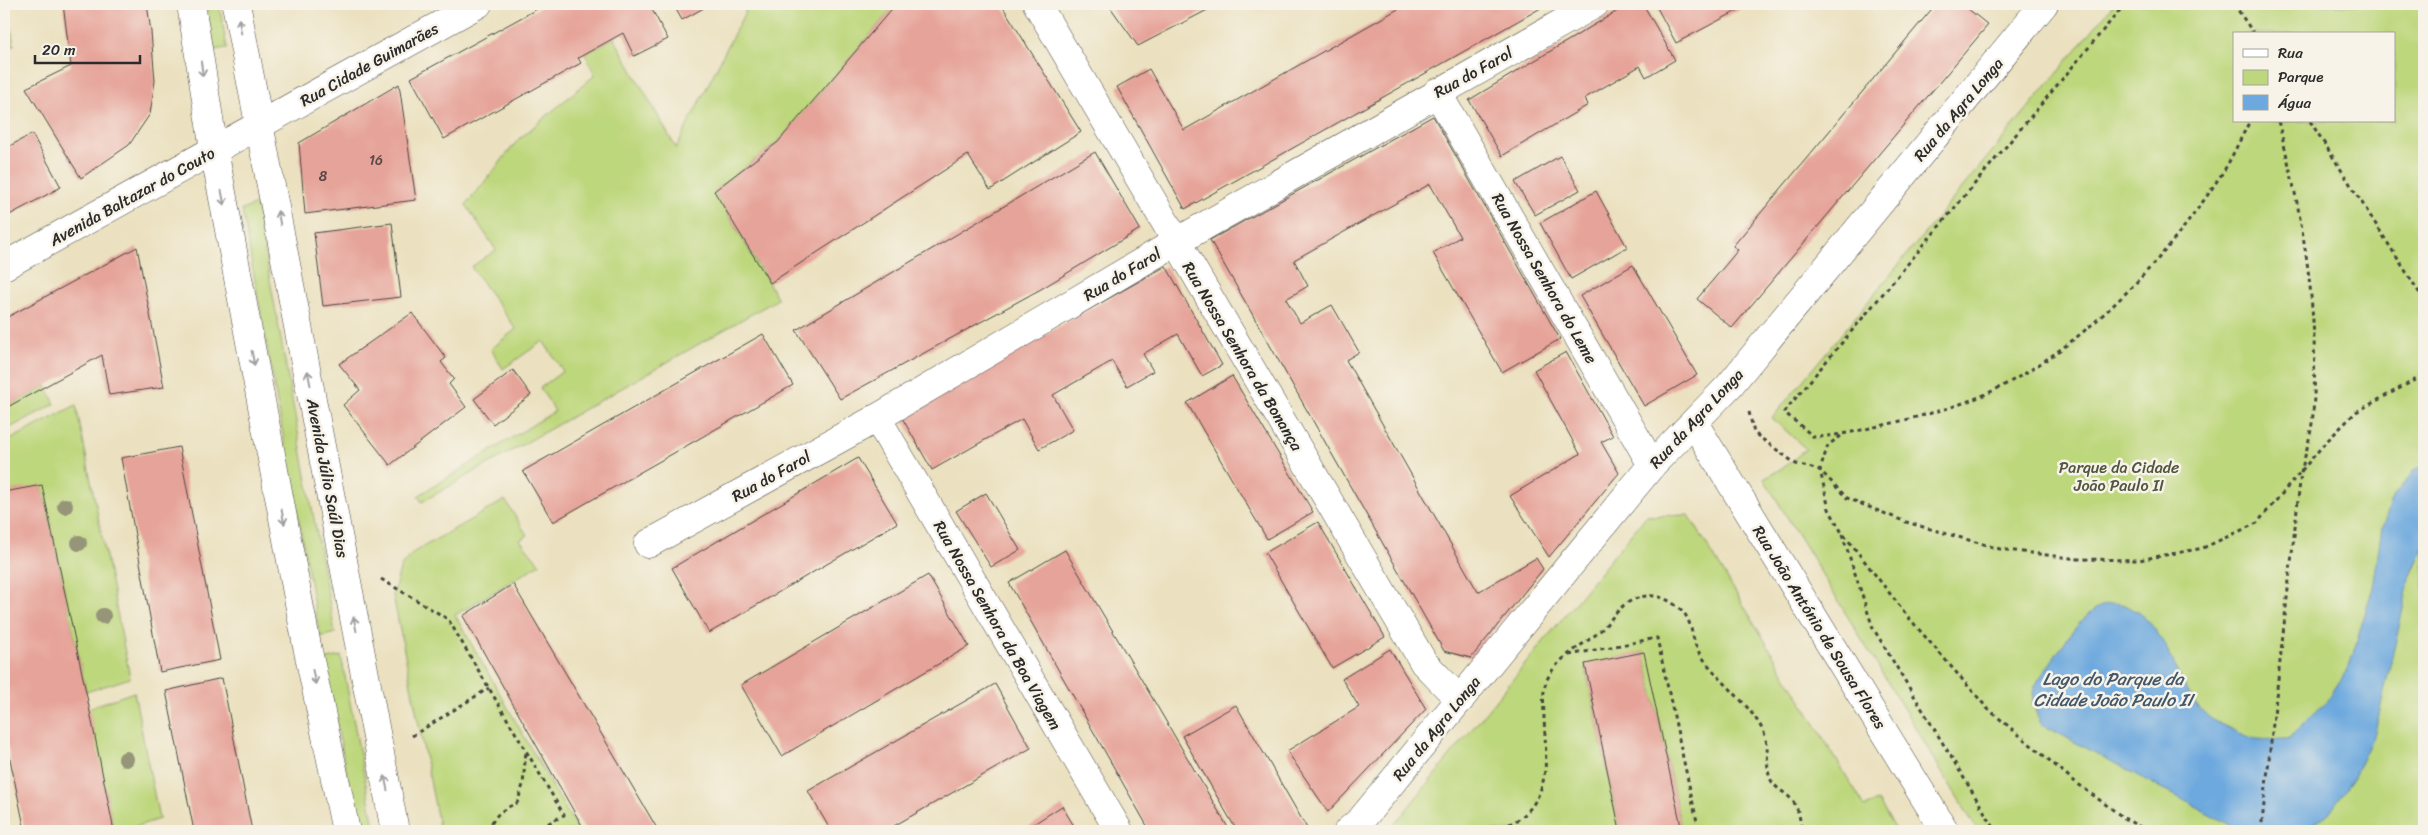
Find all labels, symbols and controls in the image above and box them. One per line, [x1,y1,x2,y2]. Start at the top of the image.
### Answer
street label: Rua Cidade Guimarães [294,14,445,115]
one-way arrow [235,18,245,34]
scale bar [35,32,140,64]
legend [2233,32,2396,122]
text: 20 m [42,37,76,63]
street label: Rua do Farol [1428,38,1519,106]
text: Rua [2278,40,2303,66]
street label: Rua da Agra Longa [1906,51,2011,168]
one-way arrow [197,61,207,77]
text: Parque [2278,64,2323,90]
text: Água [2277,90,2311,116]
street label: Avenida Baltazar do Couto [43,139,221,255]
house number: 16 [369,148,383,173]
house number: 8 [319,164,328,189]
street label: Rua Nossa Senhora do Leme [1484,187,1605,369]
one-way arrow [219,190,228,206]
one-way arrow [273,211,283,227]
street label: Rua do Farol [1078,239,1167,309]
street label: Rua Nossa Senhora da Bonança [1174,256,1311,458]
one-way arrow [249,349,258,365]
street label: Rua da Agra Longa [1642,361,1751,475]
one-way arrow [303,371,313,387]
street label: Avenida Júlio Saúl Dias [298,395,357,561]
street label: Rua do Farol [726,442,817,510]
park label: Parque da Cidade João Paulo II [2059,453,2179,500]
one-way arrow [279,509,289,525]
street label: Rua Nossa Senhora da Boa Viagem [925,515,1070,736]
street label: Rua João António de Sousa Flores [1745,519,1895,736]
one-way arrow [349,616,359,632]
water label: Lago do Parque da Cidade João Paulo II [2034,663,2196,716]
one-way arrow [310,669,319,685]
street label: Rua da Agra Longa [1385,669,1488,787]
one-way arrow [380,776,390,792]

